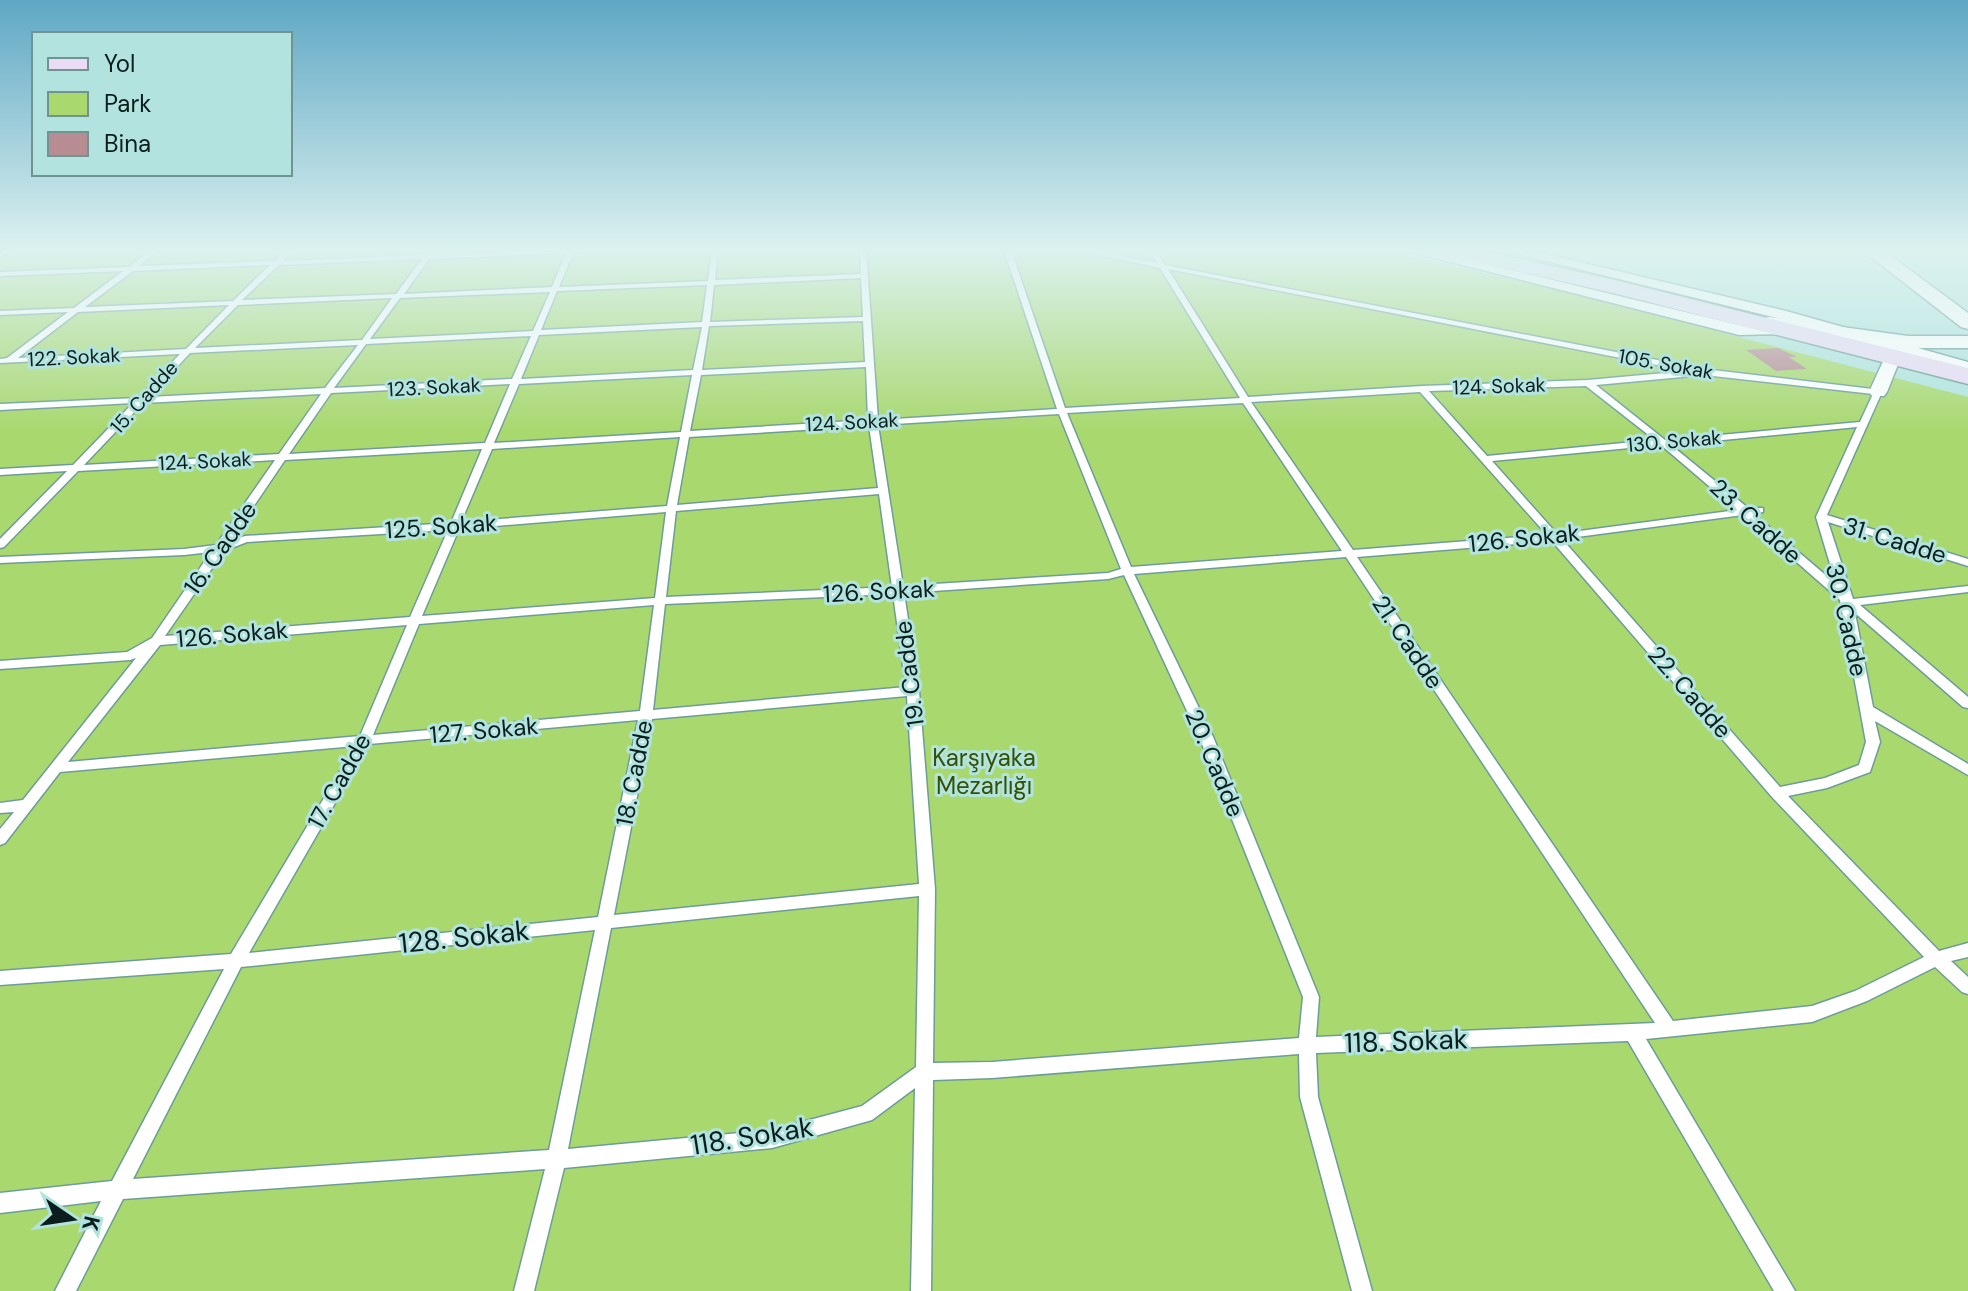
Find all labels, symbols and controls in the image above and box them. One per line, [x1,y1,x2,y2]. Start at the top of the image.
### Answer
legend [32,32,292,176]
text: Yol [104,48,135,79]
text: Park [104,88,151,119]
text: Bina [104,128,151,159]
street label: 122. Sokak [27,342,121,372]
street label: 105. Sokak [1617,343,1715,385]
street label: 15. Cadde [104,355,184,439]
street label: 124. Sokak [1452,371,1546,401]
street label: 123. Sokak [387,372,481,402]
street label: 124. Sokak [805,407,899,437]
street label: 130. Sokak [1626,424,1722,458]
street label: 124. Sokak [158,446,252,476]
street label: 23. Cadde [1704,472,1808,570]
street label: 16. Cadde [177,495,263,601]
street label: 125. Sokak [384,507,498,545]
street label: 31. Cadde [1840,510,1950,570]
street label: 126. Sokak [1467,517,1581,559]
street label: 30. Cadde [1819,561,1875,679]
street label: 126. Sokak [822,573,936,609]
street label: 21. Cadde [1365,589,1451,695]
street label: 126. Sokak [175,614,289,654]
street label: 19. Cadde [887,619,931,729]
street label: 22. Cadde [1641,639,1739,745]
street label: 20. Cadde [1178,704,1252,822]
street label: 127. Sokak [428,710,540,750]
street label: 18. Cadde [609,717,659,829]
street label: 17. Cadde [300,728,378,834]
park label: Karşıyaka Mezarlığı [932,742,1036,801]
street label: 128. Sokak [397,912,531,962]
street label: 118. Sokak [1344,1020,1468,1062]
street label: 118. Sokak [688,1108,816,1164]
north arrow [32,1179,112,1259]
text: K [75,1213,107,1234]

